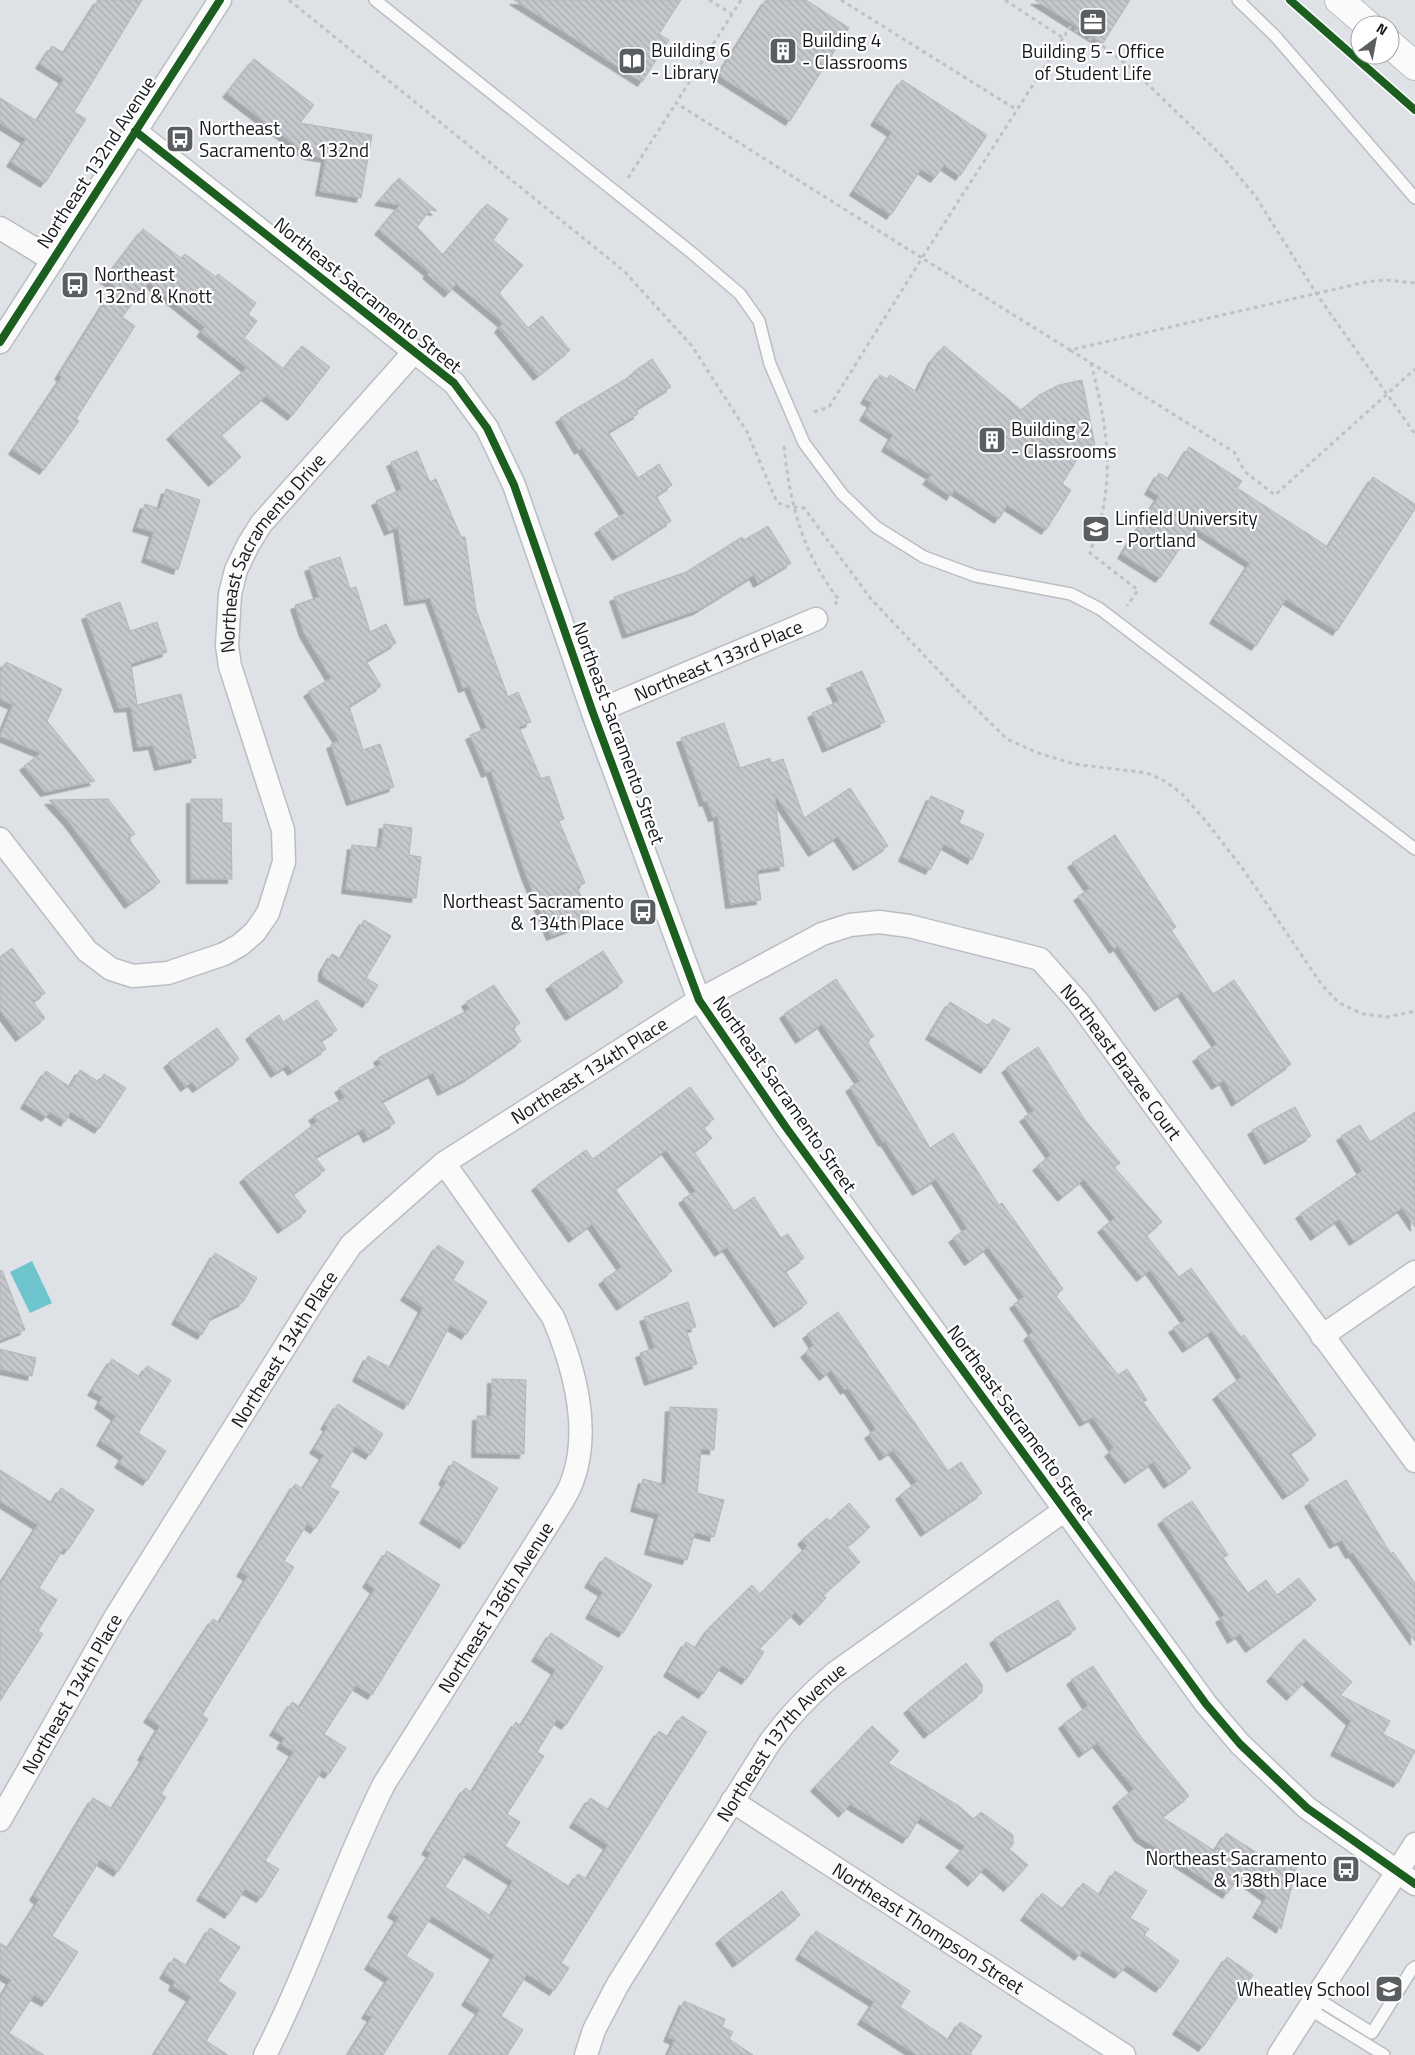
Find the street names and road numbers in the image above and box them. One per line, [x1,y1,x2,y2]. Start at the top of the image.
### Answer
street label: Northeast 132nd Avenue [29,70,162,254]
street label: Northeast Sacramento Street [268,209,469,380]
street label: Northeast Sacramento Drive [211,446,332,655]
street label: Northeast 133rd Place [629,611,807,708]
street label: Northeast Sacramento Street [566,618,673,848]
street label: Northeast Brazee Court [1054,977,1190,1146]
street label: Northeast Sacramento Street [706,989,865,1198]
street label: Northeast 134th Place [505,1009,673,1131]
street label: Northeast 134th Place [223,1264,344,1433]
street label: Northeast Sacramento Street [941,1318,1102,1525]
street label: Northeast 136th Avenue [430,1516,560,1698]
street label: Northeast 134th Place [14,1608,129,1780]
street label: Northeast 137th Avenue [709,1654,852,1827]
street label: Northeast Thompson Street [827,1855,1031,2001]

